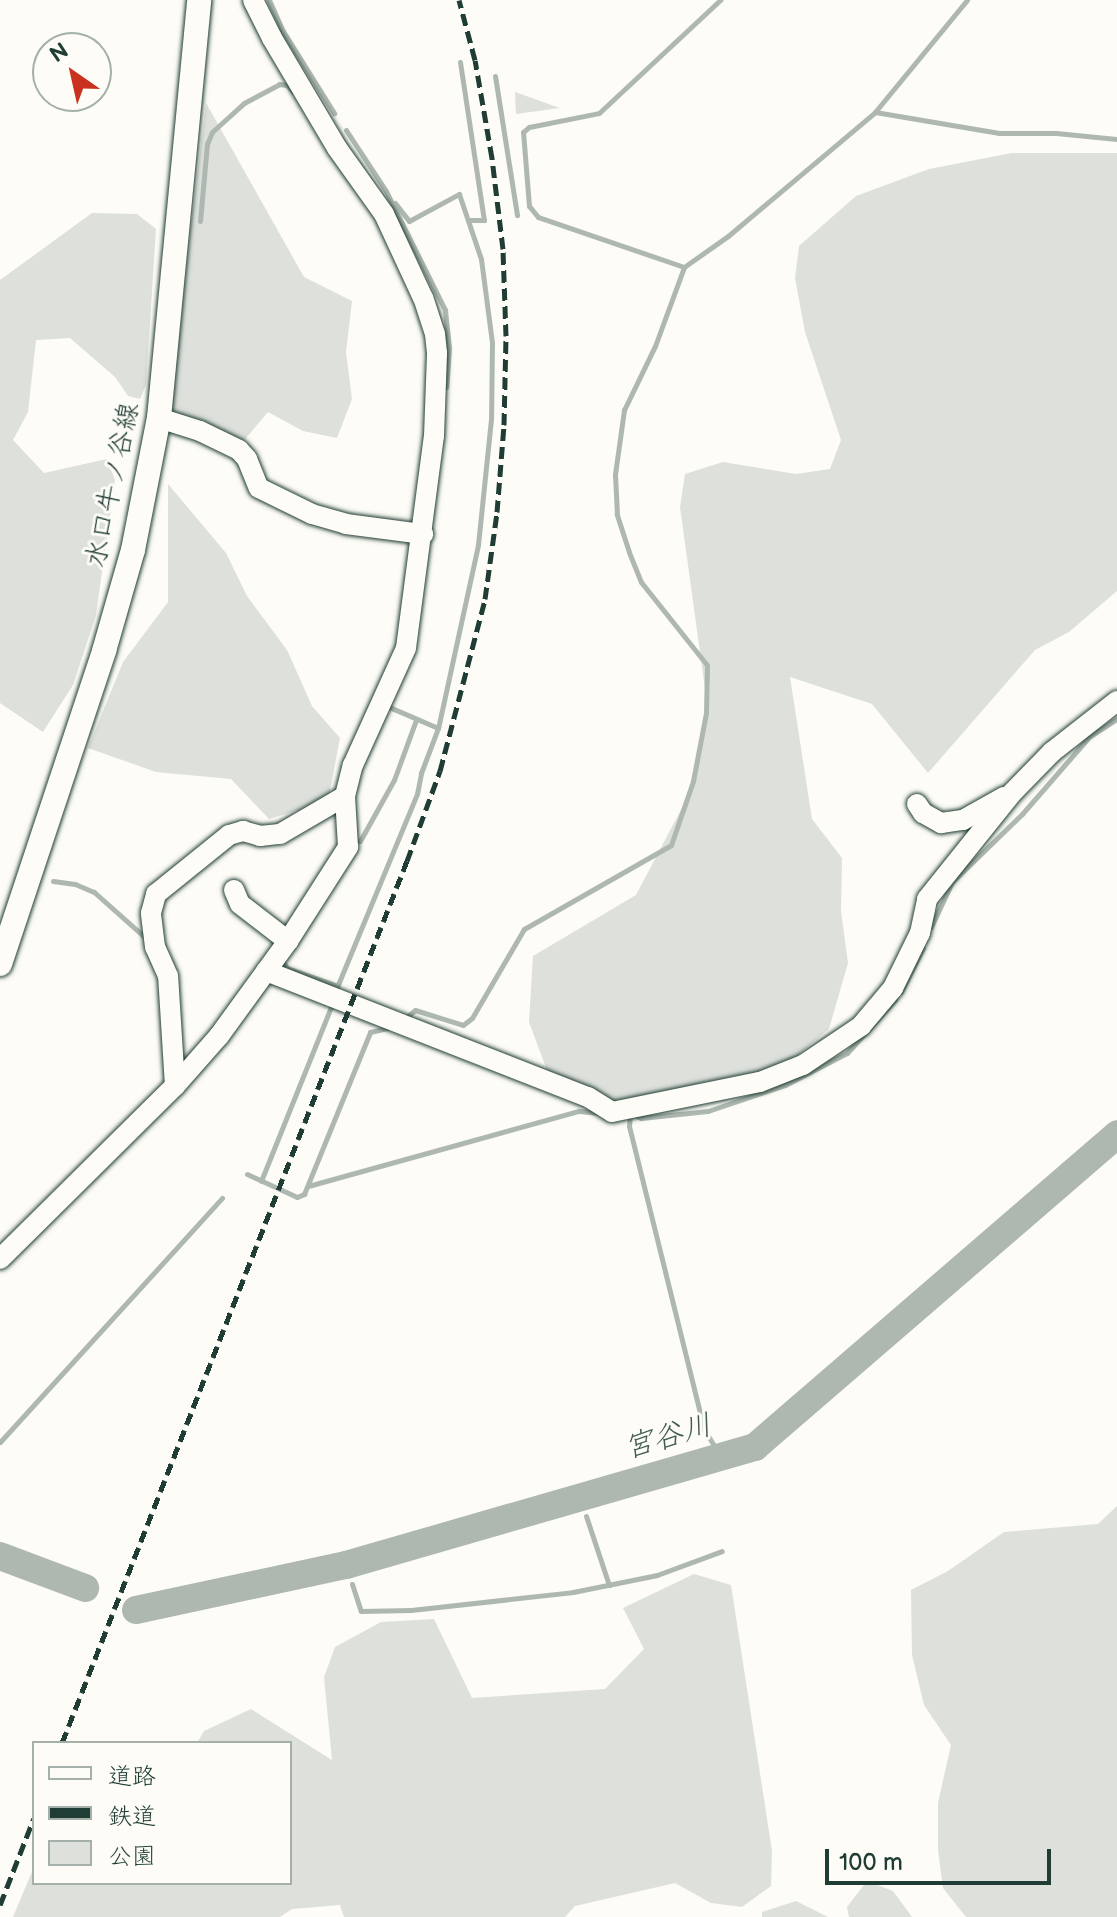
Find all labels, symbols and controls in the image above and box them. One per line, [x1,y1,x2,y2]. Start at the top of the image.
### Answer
north arrow [32,32,112,112]
text: N [45,38,74,69]
street label: 水口牛ノ谷線 [79,399,147,571]
water label: 宮谷川 [620,1407,716,1467]
legend [32,1741,292,1885]
text: 道路 [108,1762,156,1791]
text: 鉄道 [108,1802,156,1831]
scale bar [829,1833,1055,1883]
text: 公園 [108,1842,156,1871]
text: 100 m [839,1848,903,1877]

